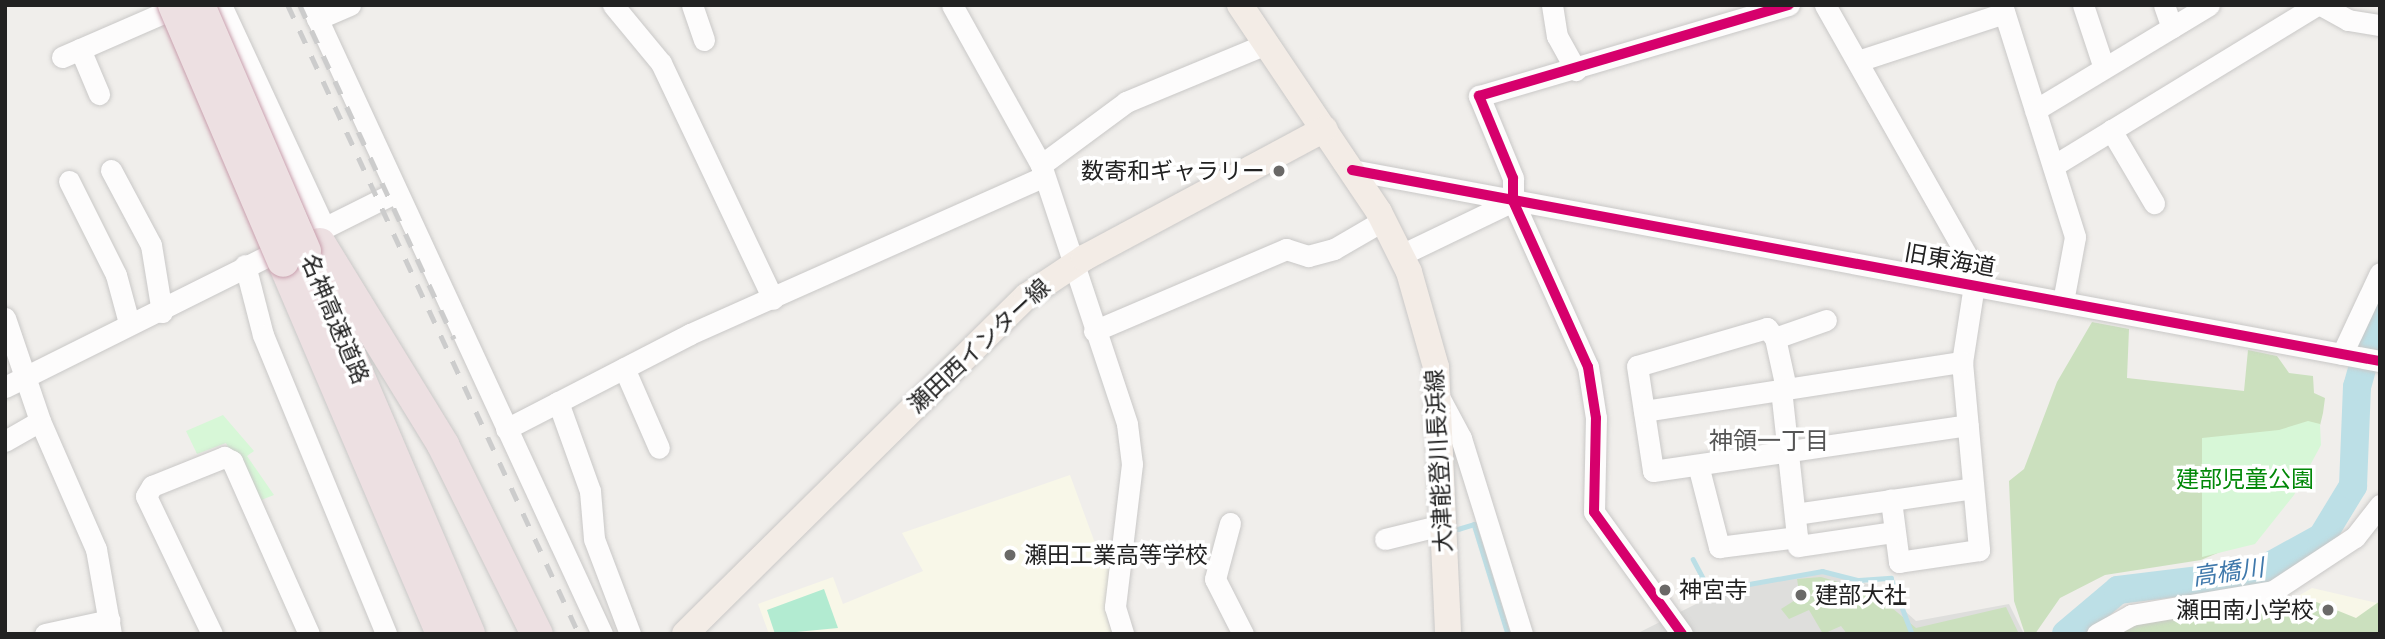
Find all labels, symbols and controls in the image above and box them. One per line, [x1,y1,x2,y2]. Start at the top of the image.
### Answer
place label: 数寄和ギャラリー [1081,157,1265,185]
marker: 数寄和ギャラリー [1271,163,1287,179]
street label: 旧東海道 [1902,238,1998,282]
street label: 名神高速道路 [295,250,375,388]
street label: 瀬田西インター線 [902,273,1056,419]
street label: 大津能登川長浜線 [1420,368,1458,554]
district label: 神領一丁目 [1709,427,1829,455]
park label: 建部児童公園 [2176,465,2314,493]
place label: 瀬田工業高等学校 [1024,541,1208,569]
marker: 瀬田工業高等学校 [1002,547,1018,563]
water label: 高橋川 [2190,553,2266,591]
place label: 神宮寺 [1679,576,1748,604]
place label: 建部大社 [1815,581,1907,609]
marker: 神宮寺 [1657,582,1673,598]
marker: 建部大社 [1793,587,1809,603]
place label: 瀬田南小学校 [2176,596,2314,624]
marker: 瀬田南小学校 [2320,602,2336,618]

